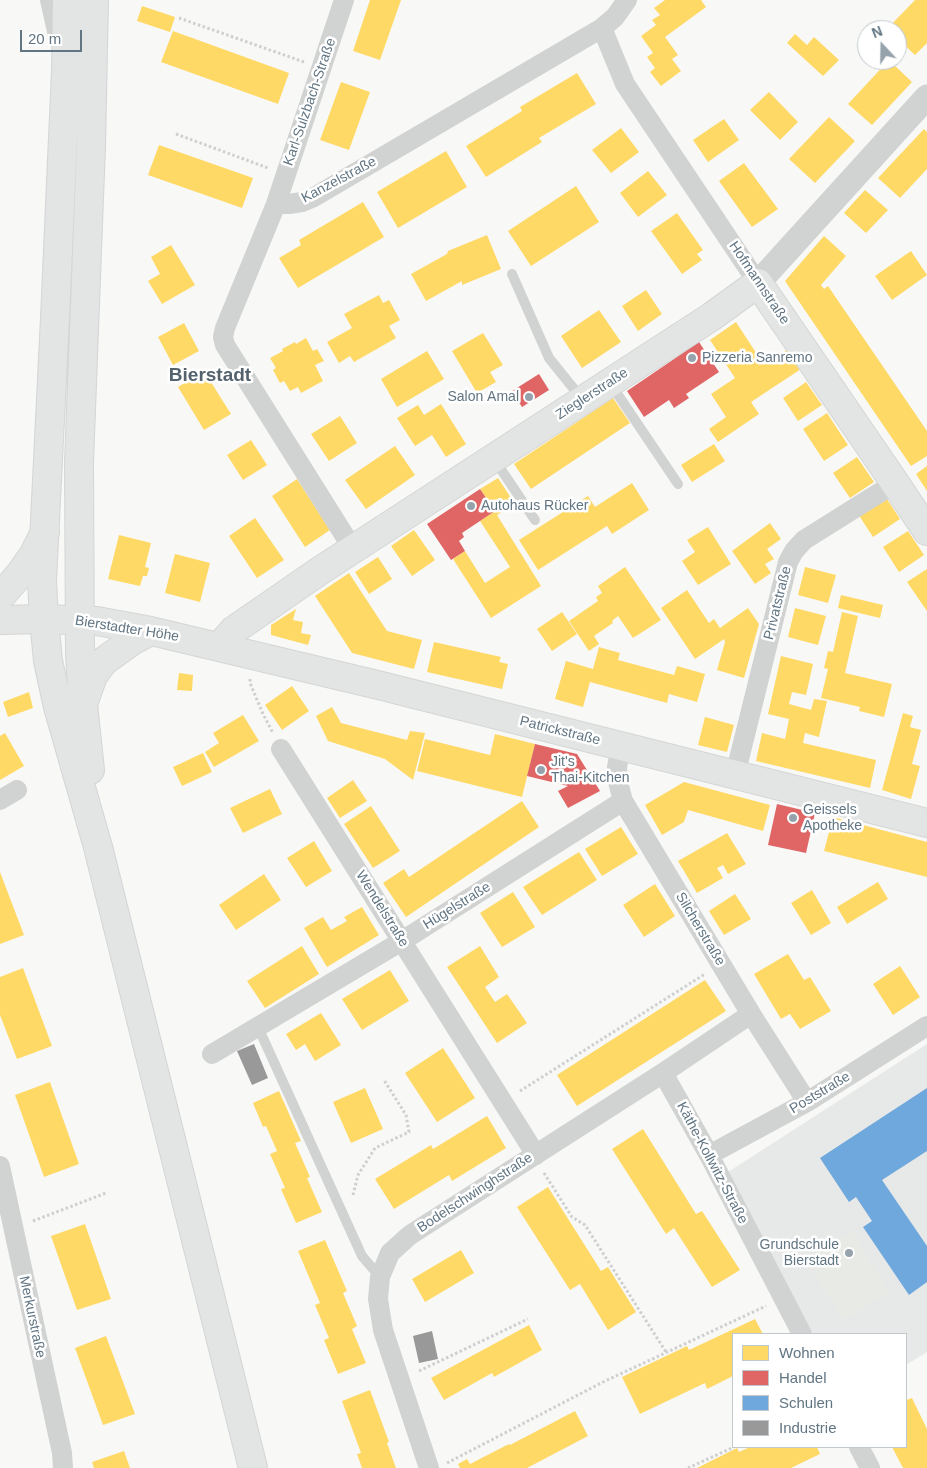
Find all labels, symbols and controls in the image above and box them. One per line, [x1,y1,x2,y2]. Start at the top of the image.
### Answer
scale bar [22,20,85,52]
north arrow [857,20,907,70]
text: N [869,23,885,41]
text: 20 m [28,30,61,47]
street label: Karl-Sulzbach-Straße [280,36,340,168]
street label: Kanzelstraße [299,153,379,207]
street label: Hofmannstraße [725,238,793,328]
place label: Pizzeria Sanremo [702,350,812,366]
marker: Pizzeria Sanremo [686,352,698,364]
street label: Zieglerstraße [553,364,631,424]
district label: Bierstadt [169,365,251,387]
place label: Salon Amal [447,389,519,405]
marker: Salon Amal [523,391,535,403]
place label: Autohaus Rücker [481,498,588,514]
marker: Autohaus Rücker [465,500,477,512]
street label: Privatstraße [761,564,795,642]
street label: Bierstadter Höhe [74,612,180,646]
street label: Patrickstraße [518,713,602,749]
place label: Jit's Thai-Kitchen [551,754,630,786]
marker: Jit's Thai-Kitchen [535,764,547,776]
place label: Geissels Apotheke [803,802,862,834]
marker: Geissels Apotheke [787,812,799,824]
street label: Wendelstraße [352,868,412,950]
street label: Hügelstraße [420,879,494,933]
street label: Silcherstraße [672,889,728,969]
street label: Poststraße [787,1068,853,1118]
street label: Käthe-Kollwitz-Straße [673,1099,751,1227]
street label: Bodelschwinghstraße [414,1150,536,1236]
place label: Grundschule Bierstadt [760,1237,839,1270]
marker: Grundschule Bierstadt [843,1247,855,1259]
street label: Merkurstraße [15,1275,49,1359]
legend [732,1333,907,1448]
text: Wohnen [779,1344,835,1361]
text: Handel [779,1369,827,1386]
text: Schulen [779,1394,833,1411]
text: Industrie [779,1419,837,1436]

